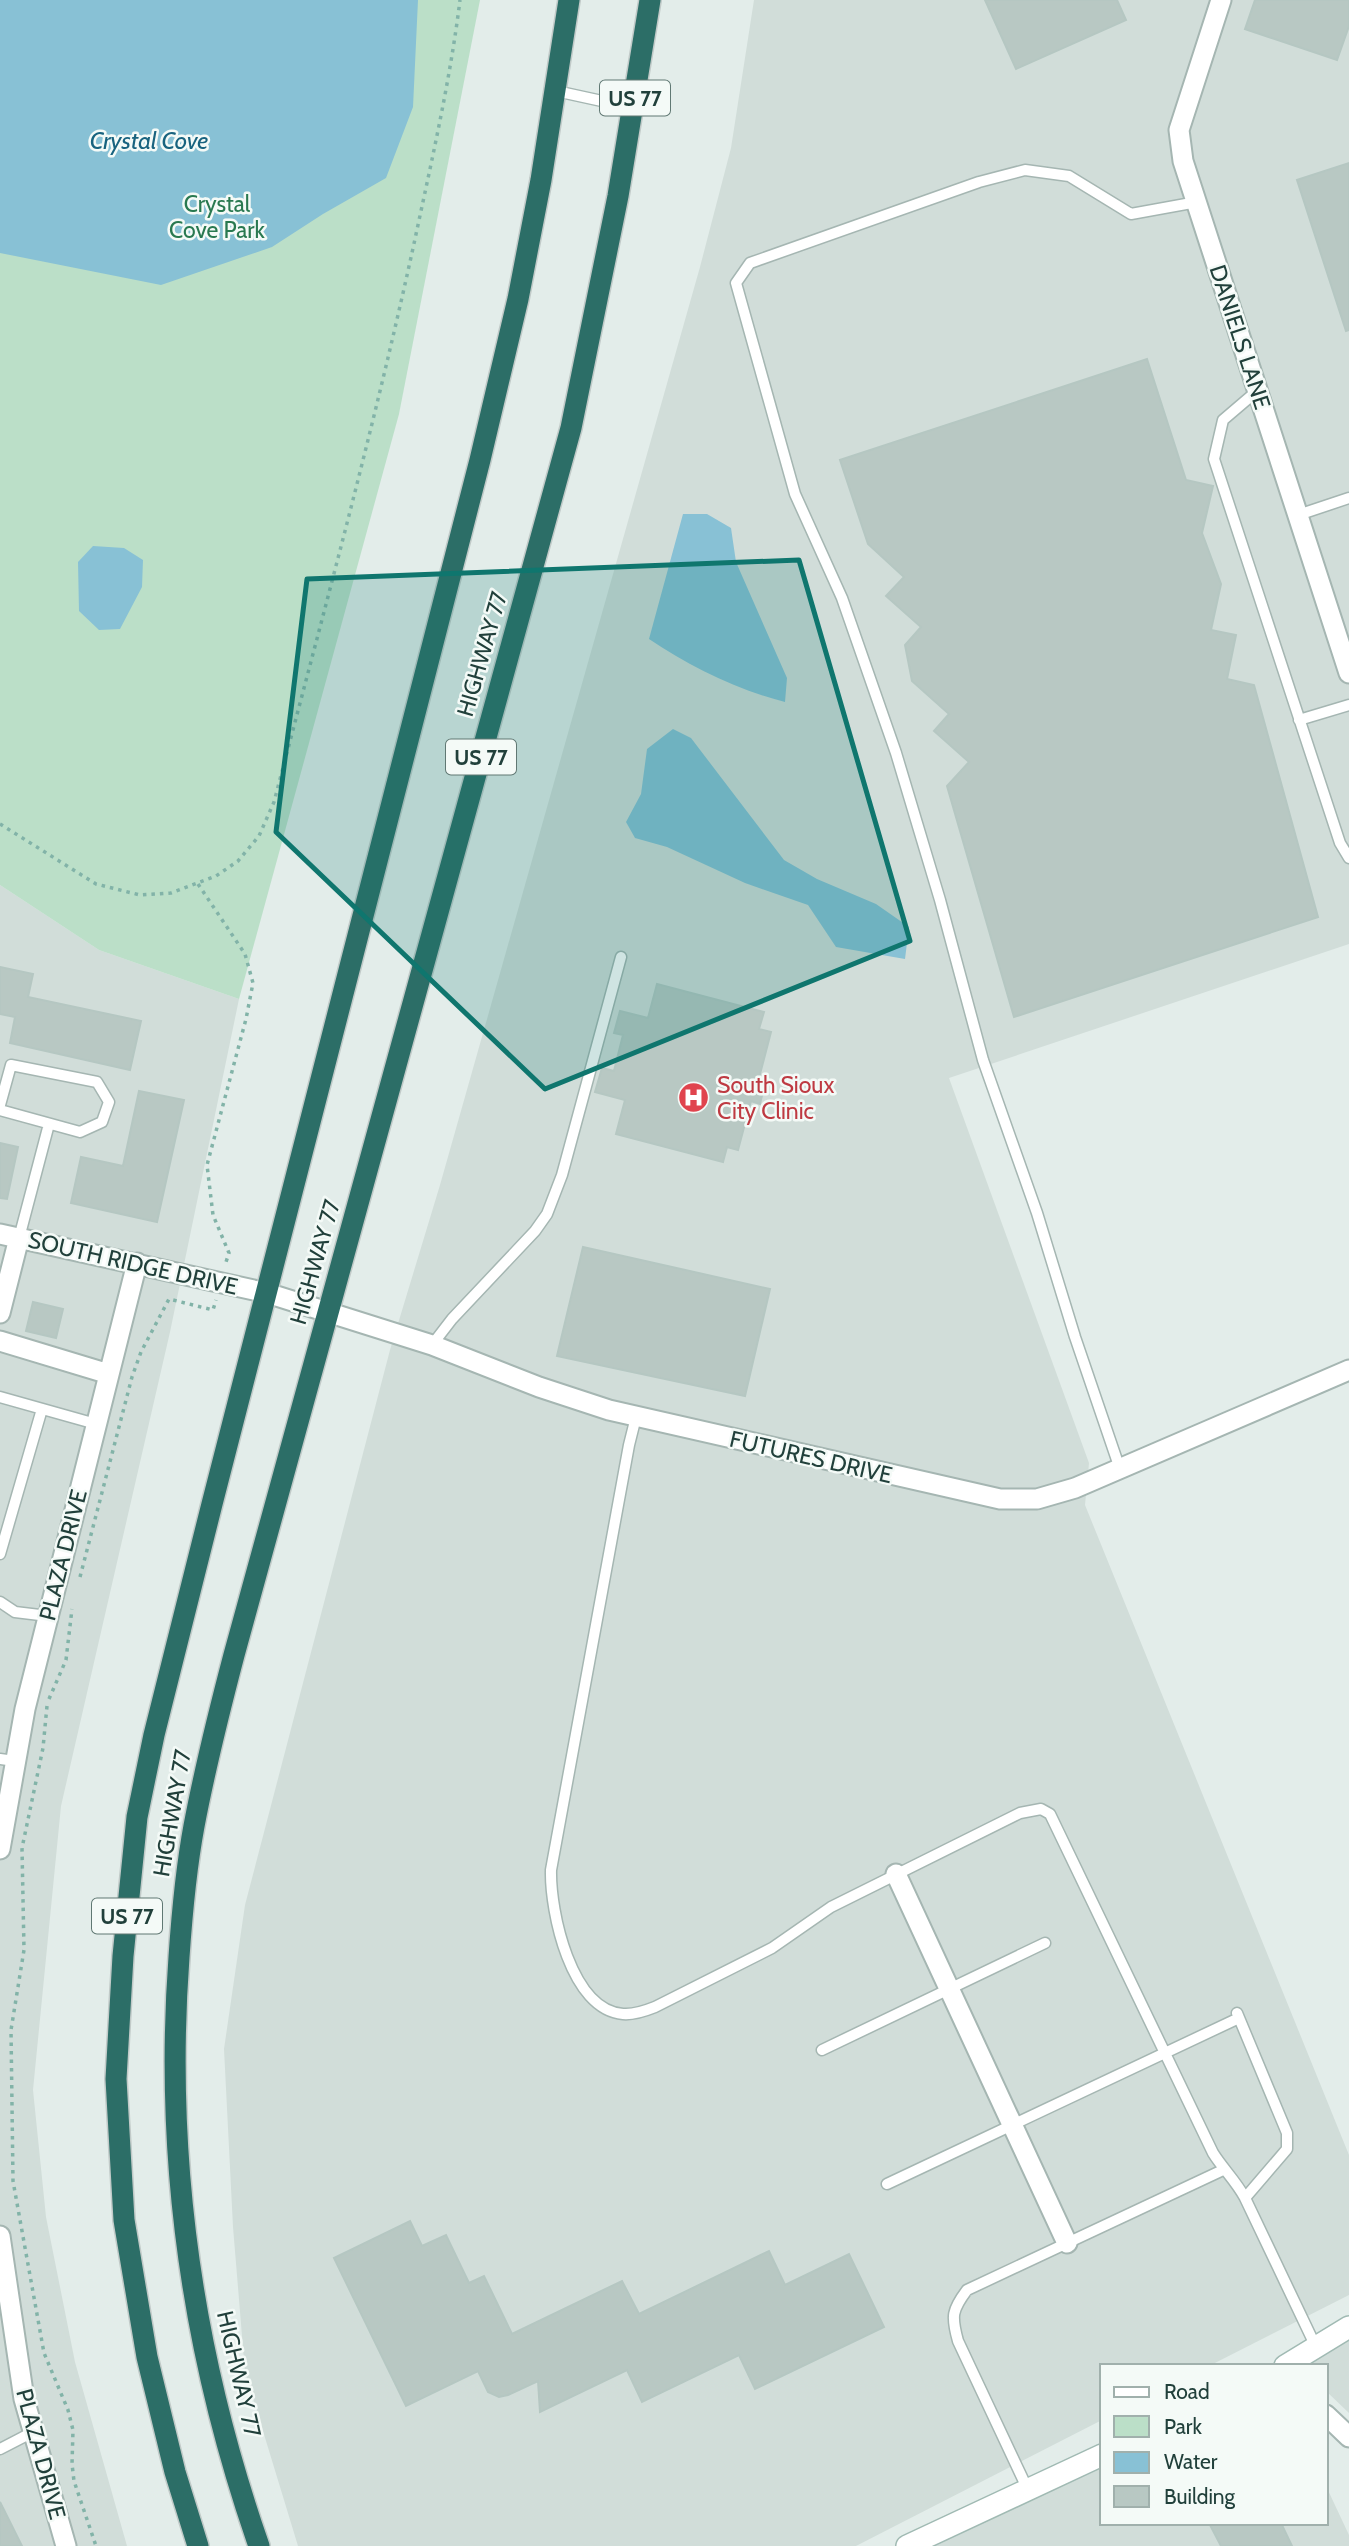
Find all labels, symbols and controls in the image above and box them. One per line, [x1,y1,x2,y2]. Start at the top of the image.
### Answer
road number: US 77 [600,80,670,116]
water label: Crystal Cove [90,126,208,155]
park label: Crystal Cove Park [169,190,266,244]
street label: DANIELS LANE [1203,261,1277,413]
street label: HIGHWAY 77 [451,588,513,720]
road number: US 77 [446,740,516,774]
place label: South Sioux City Clinic [717,1071,834,1125]
hospital icon: South Sioux City Clinic [677,1081,711,1115]
street label: HIGHWAY 77 [284,1196,346,1328]
street label: SOUTH RIDGE DRIVE [25,1225,241,1301]
street label: FUTURES DRIVE [727,1425,895,1489]
street label: PLAZA DRIVE [33,1487,93,1623]
street label: HIGHWAY 77 [147,1747,197,1879]
road number: US 77 [92,1898,162,1934]
street label: HIGHWAY 77 [211,2308,267,2440]
legend [1100,2364,1328,2525]
text: Road [1164,2379,1210,2404]
street label: PLAZA DRIVE [10,2386,72,2522]
text: Park [1164,2414,1202,2439]
text: Water [1164,2449,1218,2474]
text: Building [1164,2484,1236,2509]

